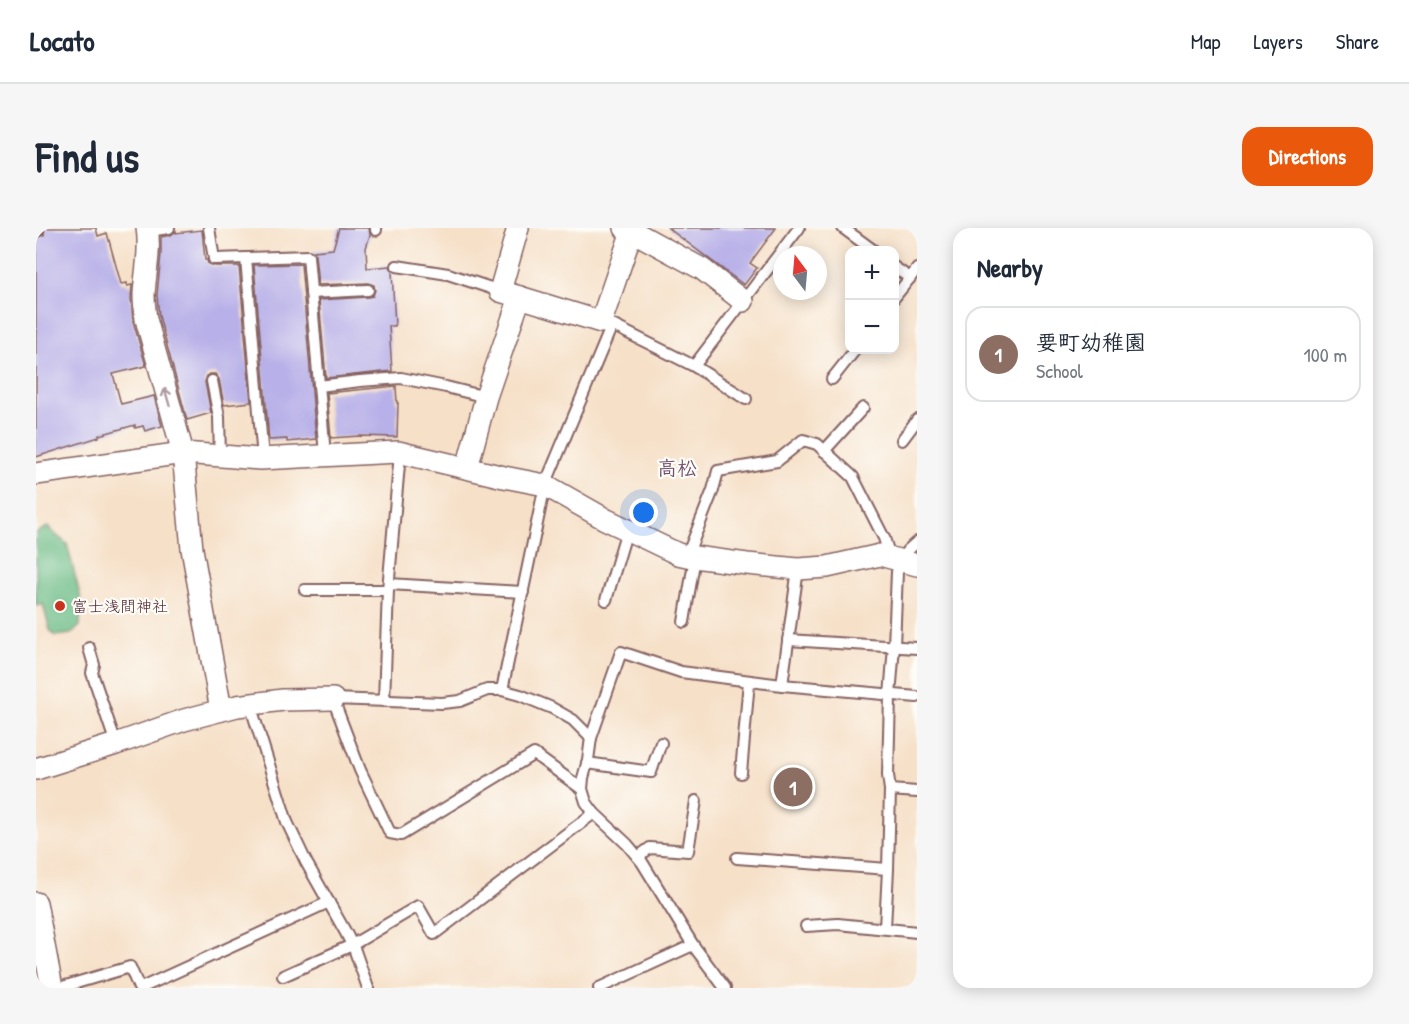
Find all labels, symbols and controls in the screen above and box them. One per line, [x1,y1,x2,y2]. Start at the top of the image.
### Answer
text: Locato [30,22,94,60]
text: Map [1191,27,1220,56]
text: Layers [1253,27,1303,56]
text: Share [1336,27,1379,56]
button: Directions [1242,127,1373,186]
text: Find us [36,128,139,185]
north arrow [773,246,827,300]
map controls [845,246,899,354]
button: + [845,246,899,300]
text: Nearby [977,250,1043,285]
button: − [845,300,899,354]
text: 要町幼稚園 [1036,327,1146,357]
text: 1 [995,341,1002,368]
text: 100 m [1304,341,1347,368]
text: School [1036,357,1083,384]
one-way arrow [161,388,172,407]
district label: 高松 [657,454,697,481]
your location [629,498,658,527]
place label: 富士浅間神社 [72,595,168,617]
marker: 富士浅間神社 [53,599,67,613]
pin: 1 [774,764,813,810]

